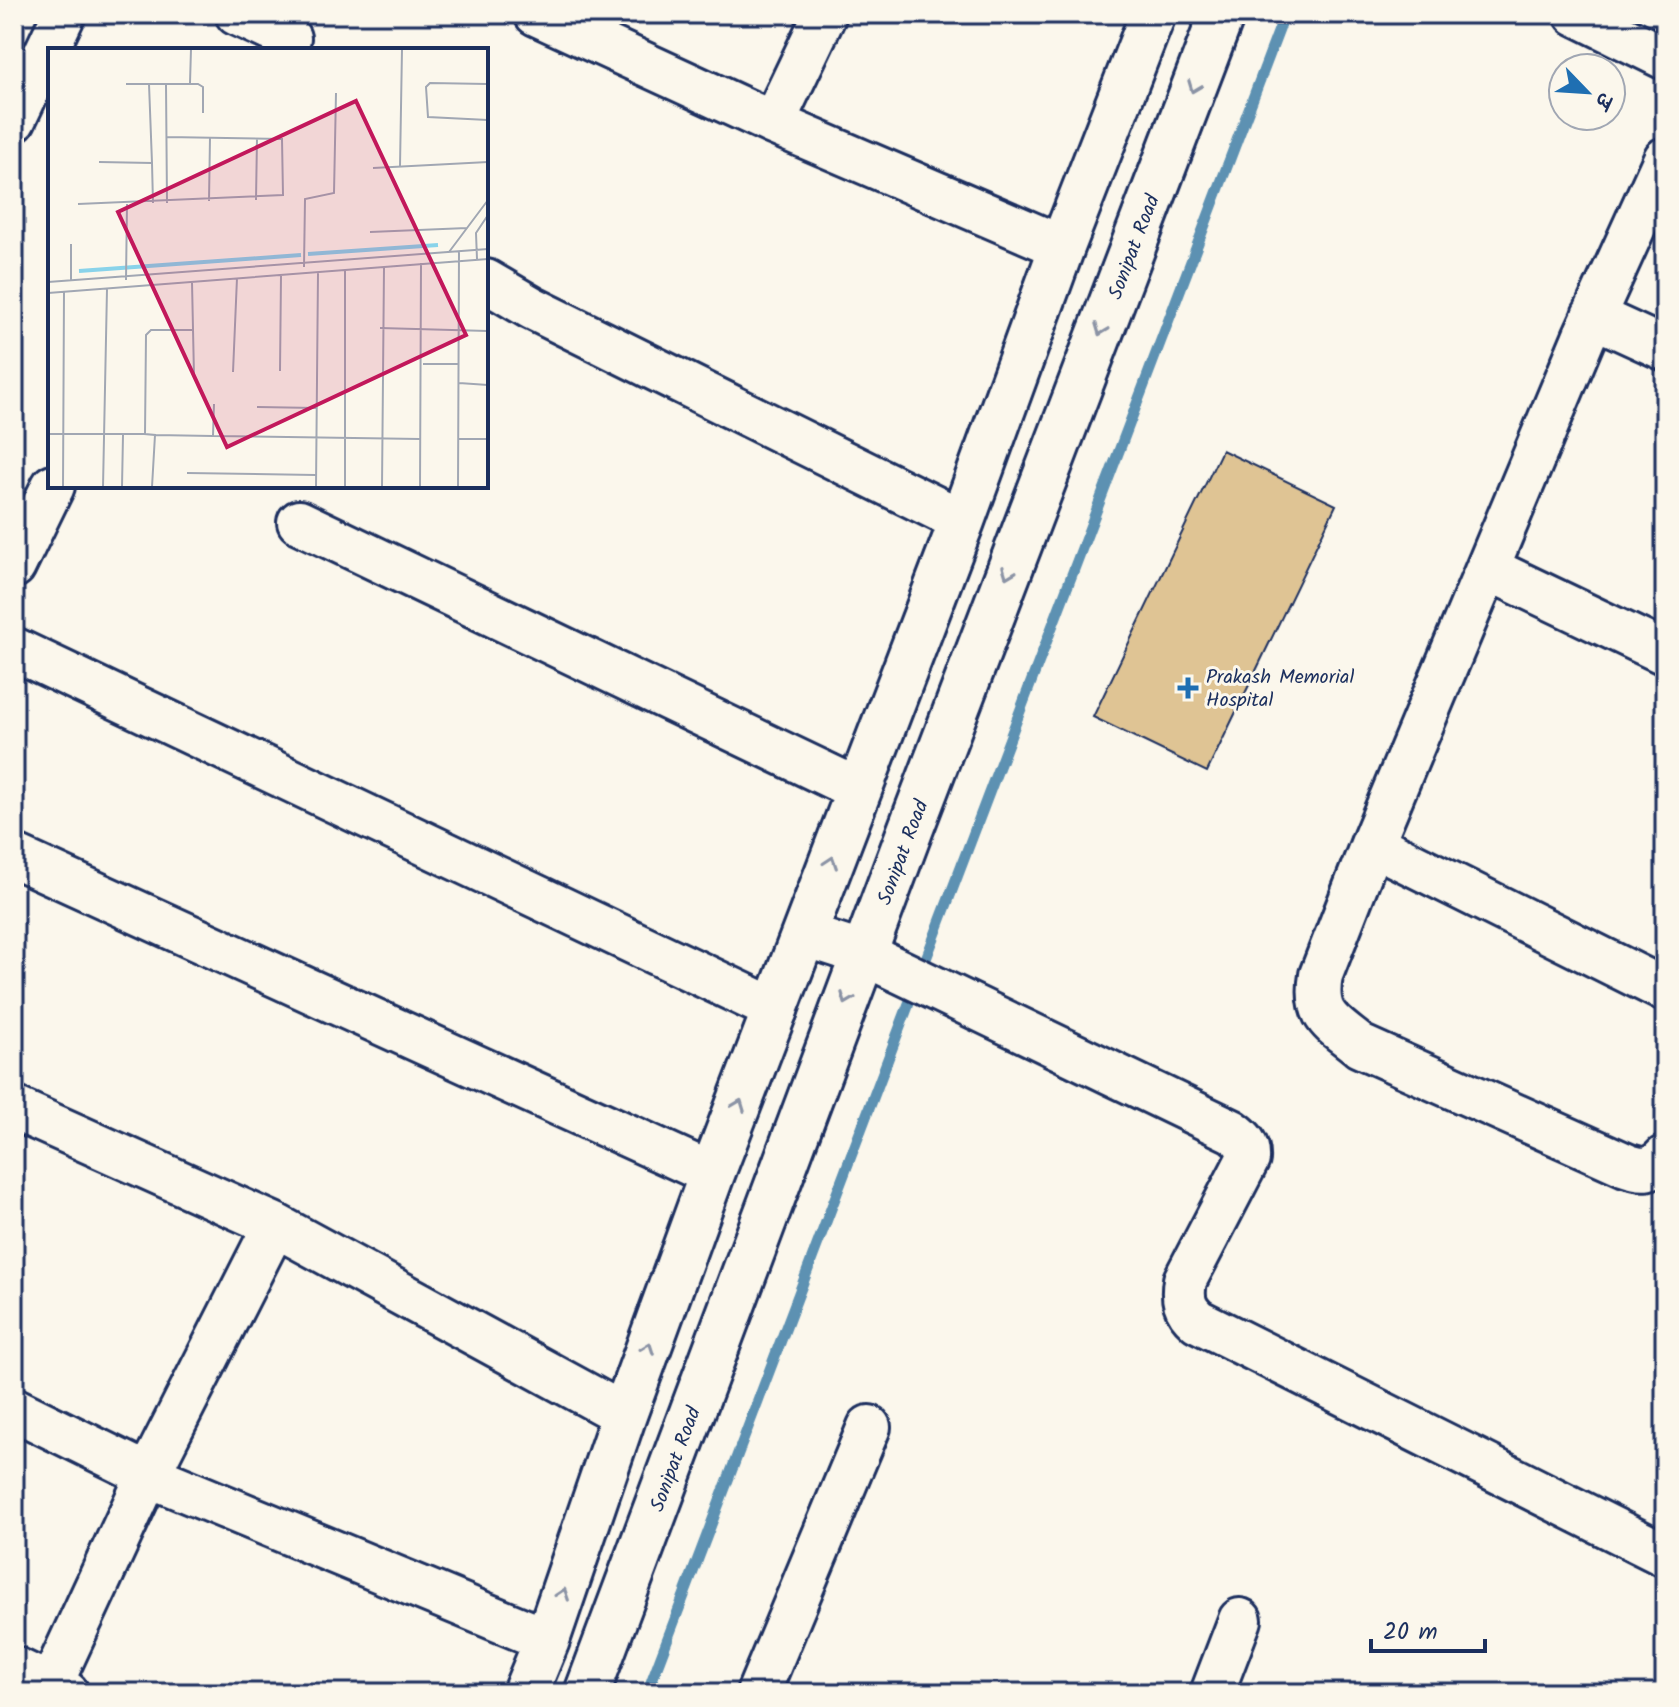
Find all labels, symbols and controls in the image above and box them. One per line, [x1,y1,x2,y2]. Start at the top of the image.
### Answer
inset map [48,48,488,488]
north arrow [1547,52,1627,132]
one-way arrow [1187,79,1204,93]
text: उ [1582,86,1622,117]
street label: Sonipat Road [1100,189,1170,304]
one-way arrow [1094,322,1111,336]
one-way arrow [1001,565,1018,579]
place label: Prakash Memorial Hospital [1206,662,1354,717]
marker: Prakash Memorial Hospital [1177,677,1199,699]
street label: Sonipat Road [870,795,939,910]
one-way arrow [821,855,838,869]
one-way arrow [840,991,857,1005]
one-way arrow [730,1099,746,1113]
one-way arrow [639,1342,655,1356]
street label: Sonipat Road [642,1402,711,1517]
one-way arrow [553,1588,569,1602]
scale bar [1371,1603,1485,1653]
text: 20 m [1383,1613,1438,1652]

